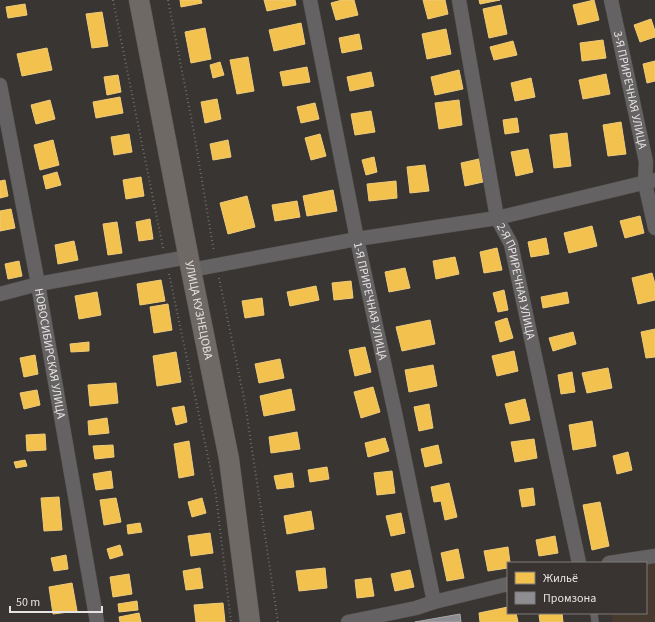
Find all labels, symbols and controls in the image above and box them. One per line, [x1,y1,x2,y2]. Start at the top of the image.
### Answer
street label: 3-Я ПРИРЕЧНАЯ УЛИЦА [609,29,652,151]
street label: 2-Я ПРИРЕЧНАЯ УЛИЦА [493,220,540,341]
street label: 1-Я ПРИРЕЧНАЯ УЛИЦА [349,240,392,362]
street label: УЛИЦА КУЗНЕЦОВА [181,259,217,362]
street label: НОВОСИБИРСКАЯ УЛИЦА [30,287,70,420]
legend [507,562,647,614]
text: Жильё [543,570,578,587]
scale bar [10,588,102,614]
text: Промзона [543,590,596,607]
text: 50 m [16,594,40,611]

